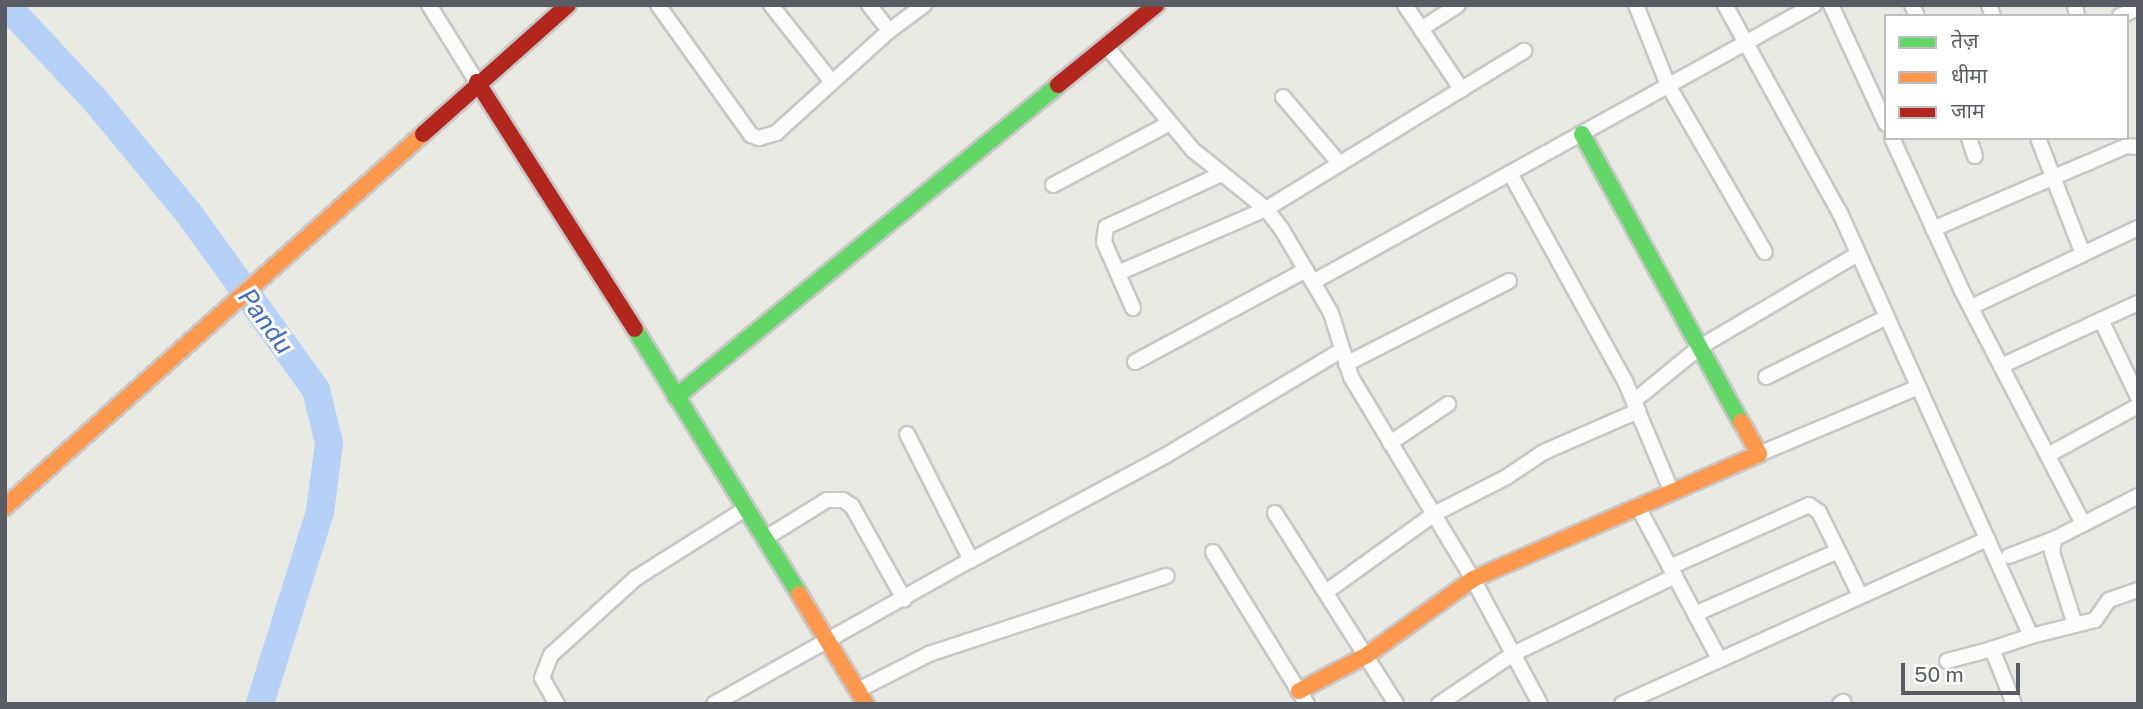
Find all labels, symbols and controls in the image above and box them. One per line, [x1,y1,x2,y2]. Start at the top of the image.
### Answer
legend [1884,14,2129,140]
text: तेज़ [1951,28,1979,53]
text: धीमा [1951,63,1987,88]
text: जाम [1951,98,1985,123]
water label: Pandu [232,282,300,360]
scale bar [1905,650,2024,694]
text: 50 m [1914,662,1964,687]

